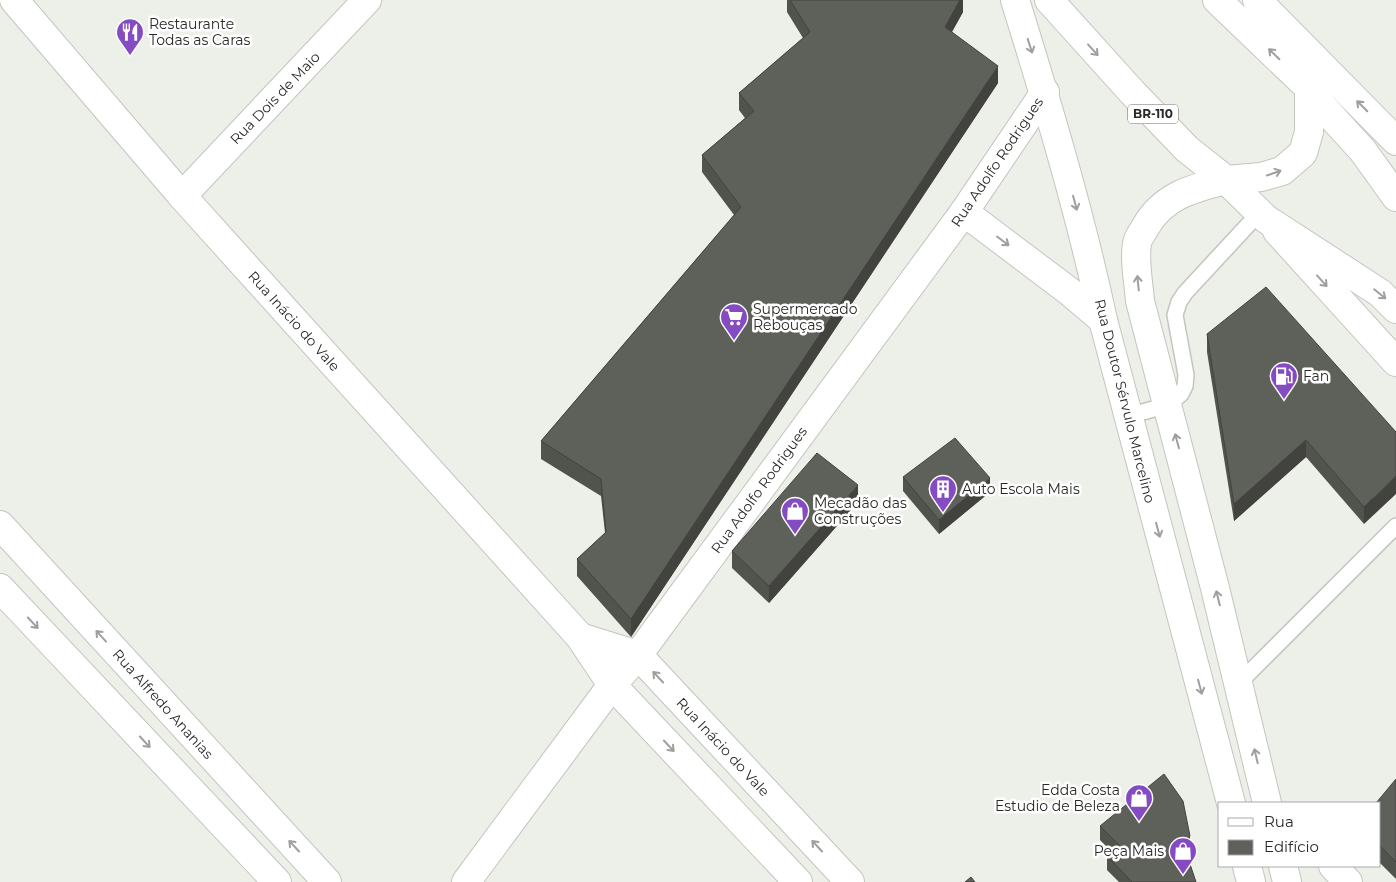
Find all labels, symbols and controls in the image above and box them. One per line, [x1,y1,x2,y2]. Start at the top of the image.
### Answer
place label: Restaurante Todas as Caras [149,15,250,49]
restaurant icon: Restaurante Todas as Caras [115,17,145,56]
one-way arrow [1026,38,1035,54]
one-way arrow [1087,43,1099,56]
street label: Rua Dois de Maio [226,48,324,148]
one-way arrow [1267,48,1280,60]
street label: Rua Adolfo Rodrigues [947,94,1047,230]
one-way arrow [1356,100,1368,113]
road number: BR-110 [1128,105,1178,124]
one-way arrow [1266,168,1281,177]
one-way arrow [1070,194,1080,210]
one-way arrow [996,236,1010,246]
street label: Rua Inácio do Vale [244,267,344,375]
one-way arrow [1133,275,1143,291]
one-way arrow [1316,275,1328,288]
one-way arrow [1373,289,1386,300]
street label: Rua Doutor Sérvulo Marcelino [1091,297,1159,505]
place label: Supermercado Rebouças [753,300,858,334]
supermarket icon: Supermercado Rebouças [719,302,749,341]
fuel station icon: Fan [1269,361,1299,400]
place label: Fan [1303,367,1329,385]
street label: Rua Adolfo Rodrigues [707,423,811,557]
one-way arrow [1172,433,1181,449]
building icon: Auto Escola Mais [928,474,958,513]
place label: Auto Escola Mais [962,480,1080,498]
place label: Mecadão das Construções [814,494,907,528]
shop icon: Mecadão das Construções [780,496,810,535]
one-way arrow [1154,521,1163,537]
one-way arrow [1213,590,1222,606]
one-way arrow [27,617,39,630]
one-way arrow [95,630,107,643]
street label: Rua Alfredo Ananias [109,645,217,763]
one-way arrow [652,670,664,683]
one-way arrow [1195,678,1205,694]
street label: Rua Inácio do Vale [672,694,774,800]
one-way arrow [139,735,151,748]
one-way arrow [663,739,675,752]
one-way arrow [1251,748,1260,764]
place label: Edda Costa Estudio de Beleza [995,781,1120,815]
shop icon: Edda Costa Estudio de Beleza [1124,783,1154,822]
legend [1218,802,1381,867]
text: Rua [1264,812,1294,831]
shop icon: Peça Mais [1168,836,1198,875]
text: Edifício [1264,837,1319,856]
one-way arrow [288,840,300,853]
one-way arrow [811,840,823,853]
place label: Peça Mais [1094,842,1164,860]

